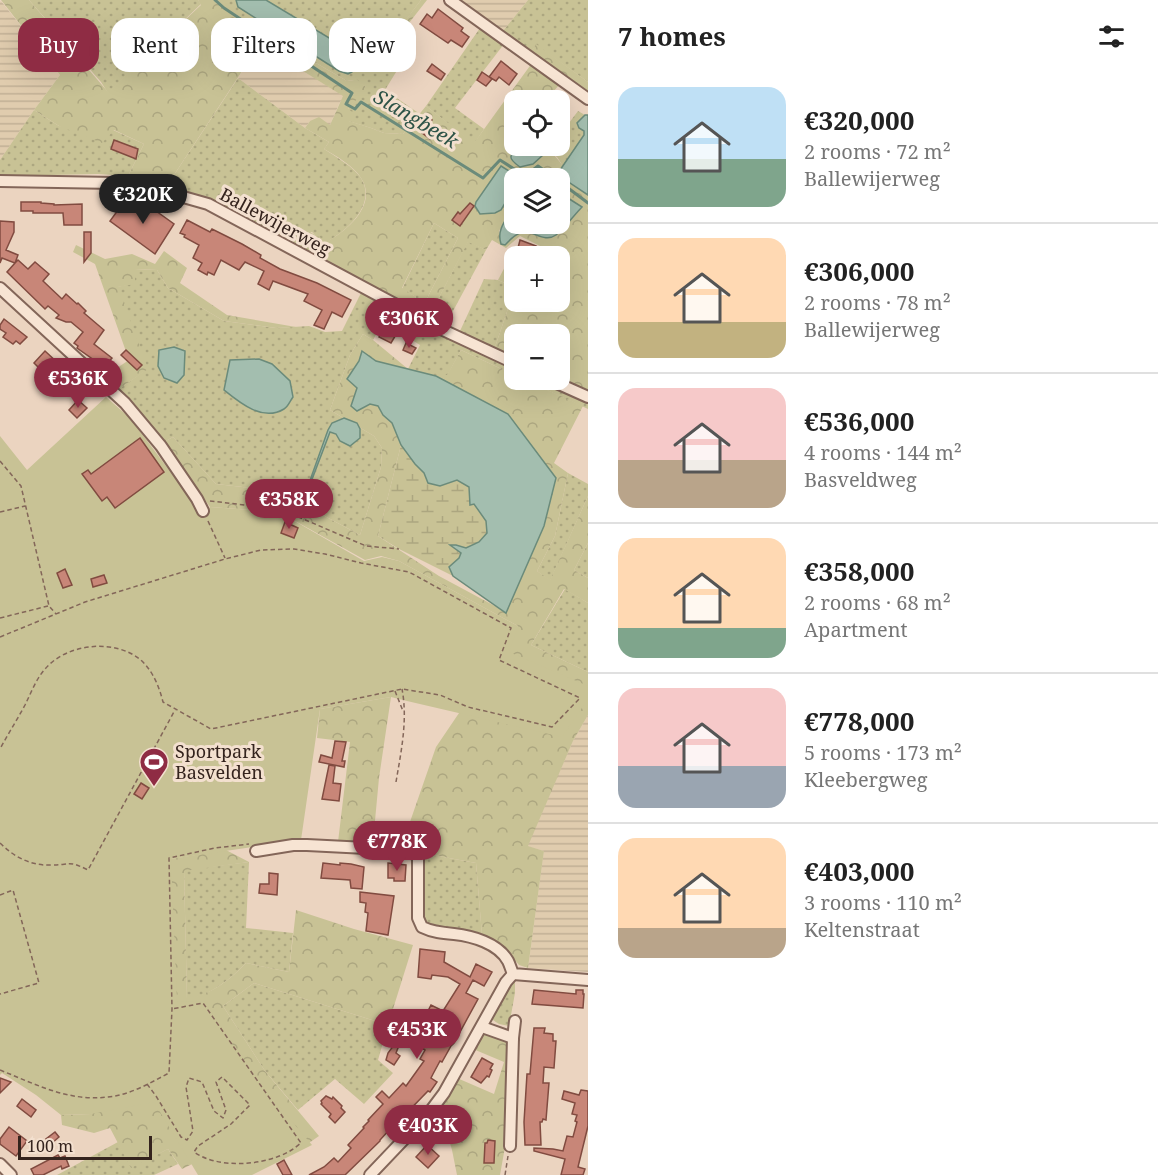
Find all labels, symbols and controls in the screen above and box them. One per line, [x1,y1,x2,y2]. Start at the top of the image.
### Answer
chip: Buy [18,18,99,72]
chip: Rent [111,18,199,72]
chip: Filters [211,18,317,72]
chip: New [329,18,416,72]
text: 7 homes [618,18,726,54]
icon: filters [1095,20,1128,53]
water label: Slangbeek [369,83,464,155]
map controls [504,90,570,390]
button: locate [504,90,570,156]
text: €320,000 [804,102,914,138]
icon: home [666,111,738,183]
text: 2 rooms · 72 m² [804,138,951,165]
text: Ballewijerweg [804,165,940,192]
button: layers [504,168,570,234]
pin: €320K [101,174,185,225]
text: €320K [113,180,173,207]
street label: Ballewijerweg [216,182,335,261]
button: + [504,246,570,312]
text: €306,000 [804,253,914,289]
icon: home [666,262,738,334]
text: 2 rooms · 78 m² [804,289,951,316]
pin: €306K [367,298,451,349]
text: €306K [379,304,439,331]
text: Ballewijerweg [804,316,940,343]
button: − [504,324,570,390]
pin: €536K [36,358,120,409]
text: €536K [48,364,108,391]
text: €536,000 [804,403,914,439]
icon: home [666,412,738,484]
text: 4 rooms · 144 m² [804,439,962,466]
text: Basveldweg [804,466,917,493]
pin: €358K [247,479,331,530]
text: €358K [259,485,319,512]
text: €358,000 [804,553,914,589]
icon: home [666,562,738,634]
text: 2 rooms · 68 m² [804,589,951,616]
text: Apartment [804,616,908,643]
text: €778,000 [804,703,914,739]
icon: home [666,712,738,784]
place label: Sportpark Basvelden [175,739,263,784]
text: 5 rooms · 173 m² [804,739,962,766]
sports icon: Sportpark Basvelden [138,746,170,788]
text: Kleebergweg [804,766,927,793]
pin: €778K [355,821,439,872]
text: €778K [367,827,427,854]
text: €403,000 [804,853,914,889]
icon: home [666,862,738,934]
text: 3 rooms · 110 m² [804,889,962,916]
text: Keltenstraat [804,916,920,943]
pin: €453K [375,1009,459,1060]
text: €453K [387,1015,447,1042]
pin: €403K [386,1105,470,1156]
text: €403K [398,1111,458,1138]
scale bar [18,1133,152,1160]
text: 100 m [27,1135,73,1157]

